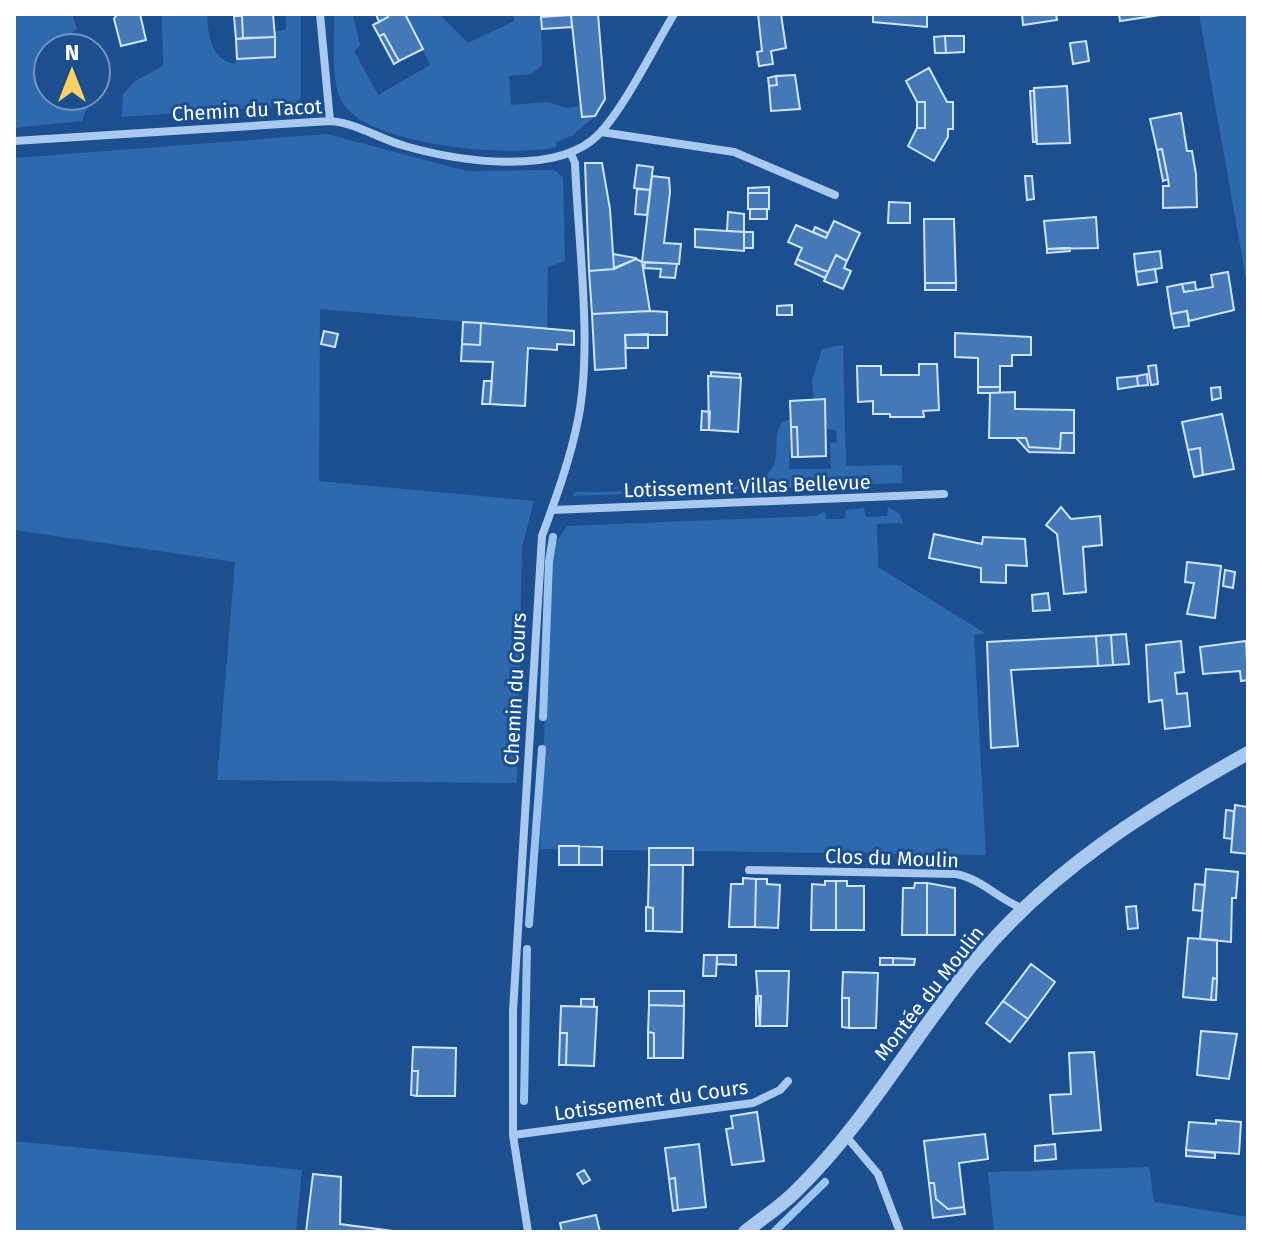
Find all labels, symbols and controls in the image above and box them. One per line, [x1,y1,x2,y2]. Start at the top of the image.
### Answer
north arrow [32,32,112,112]
text: N [65,39,79,66]
street label: Chemin du Tacot [171,94,324,126]
street label: Lotissement Villas Bellevue [623,470,871,502]
street label: Chemin du Cours [499,612,531,766]
street label: Clos du Moulin [825,844,959,872]
street label: Montée du Moulin [869,921,989,1065]
street label: Lotissement du Cours [553,1075,749,1125]

